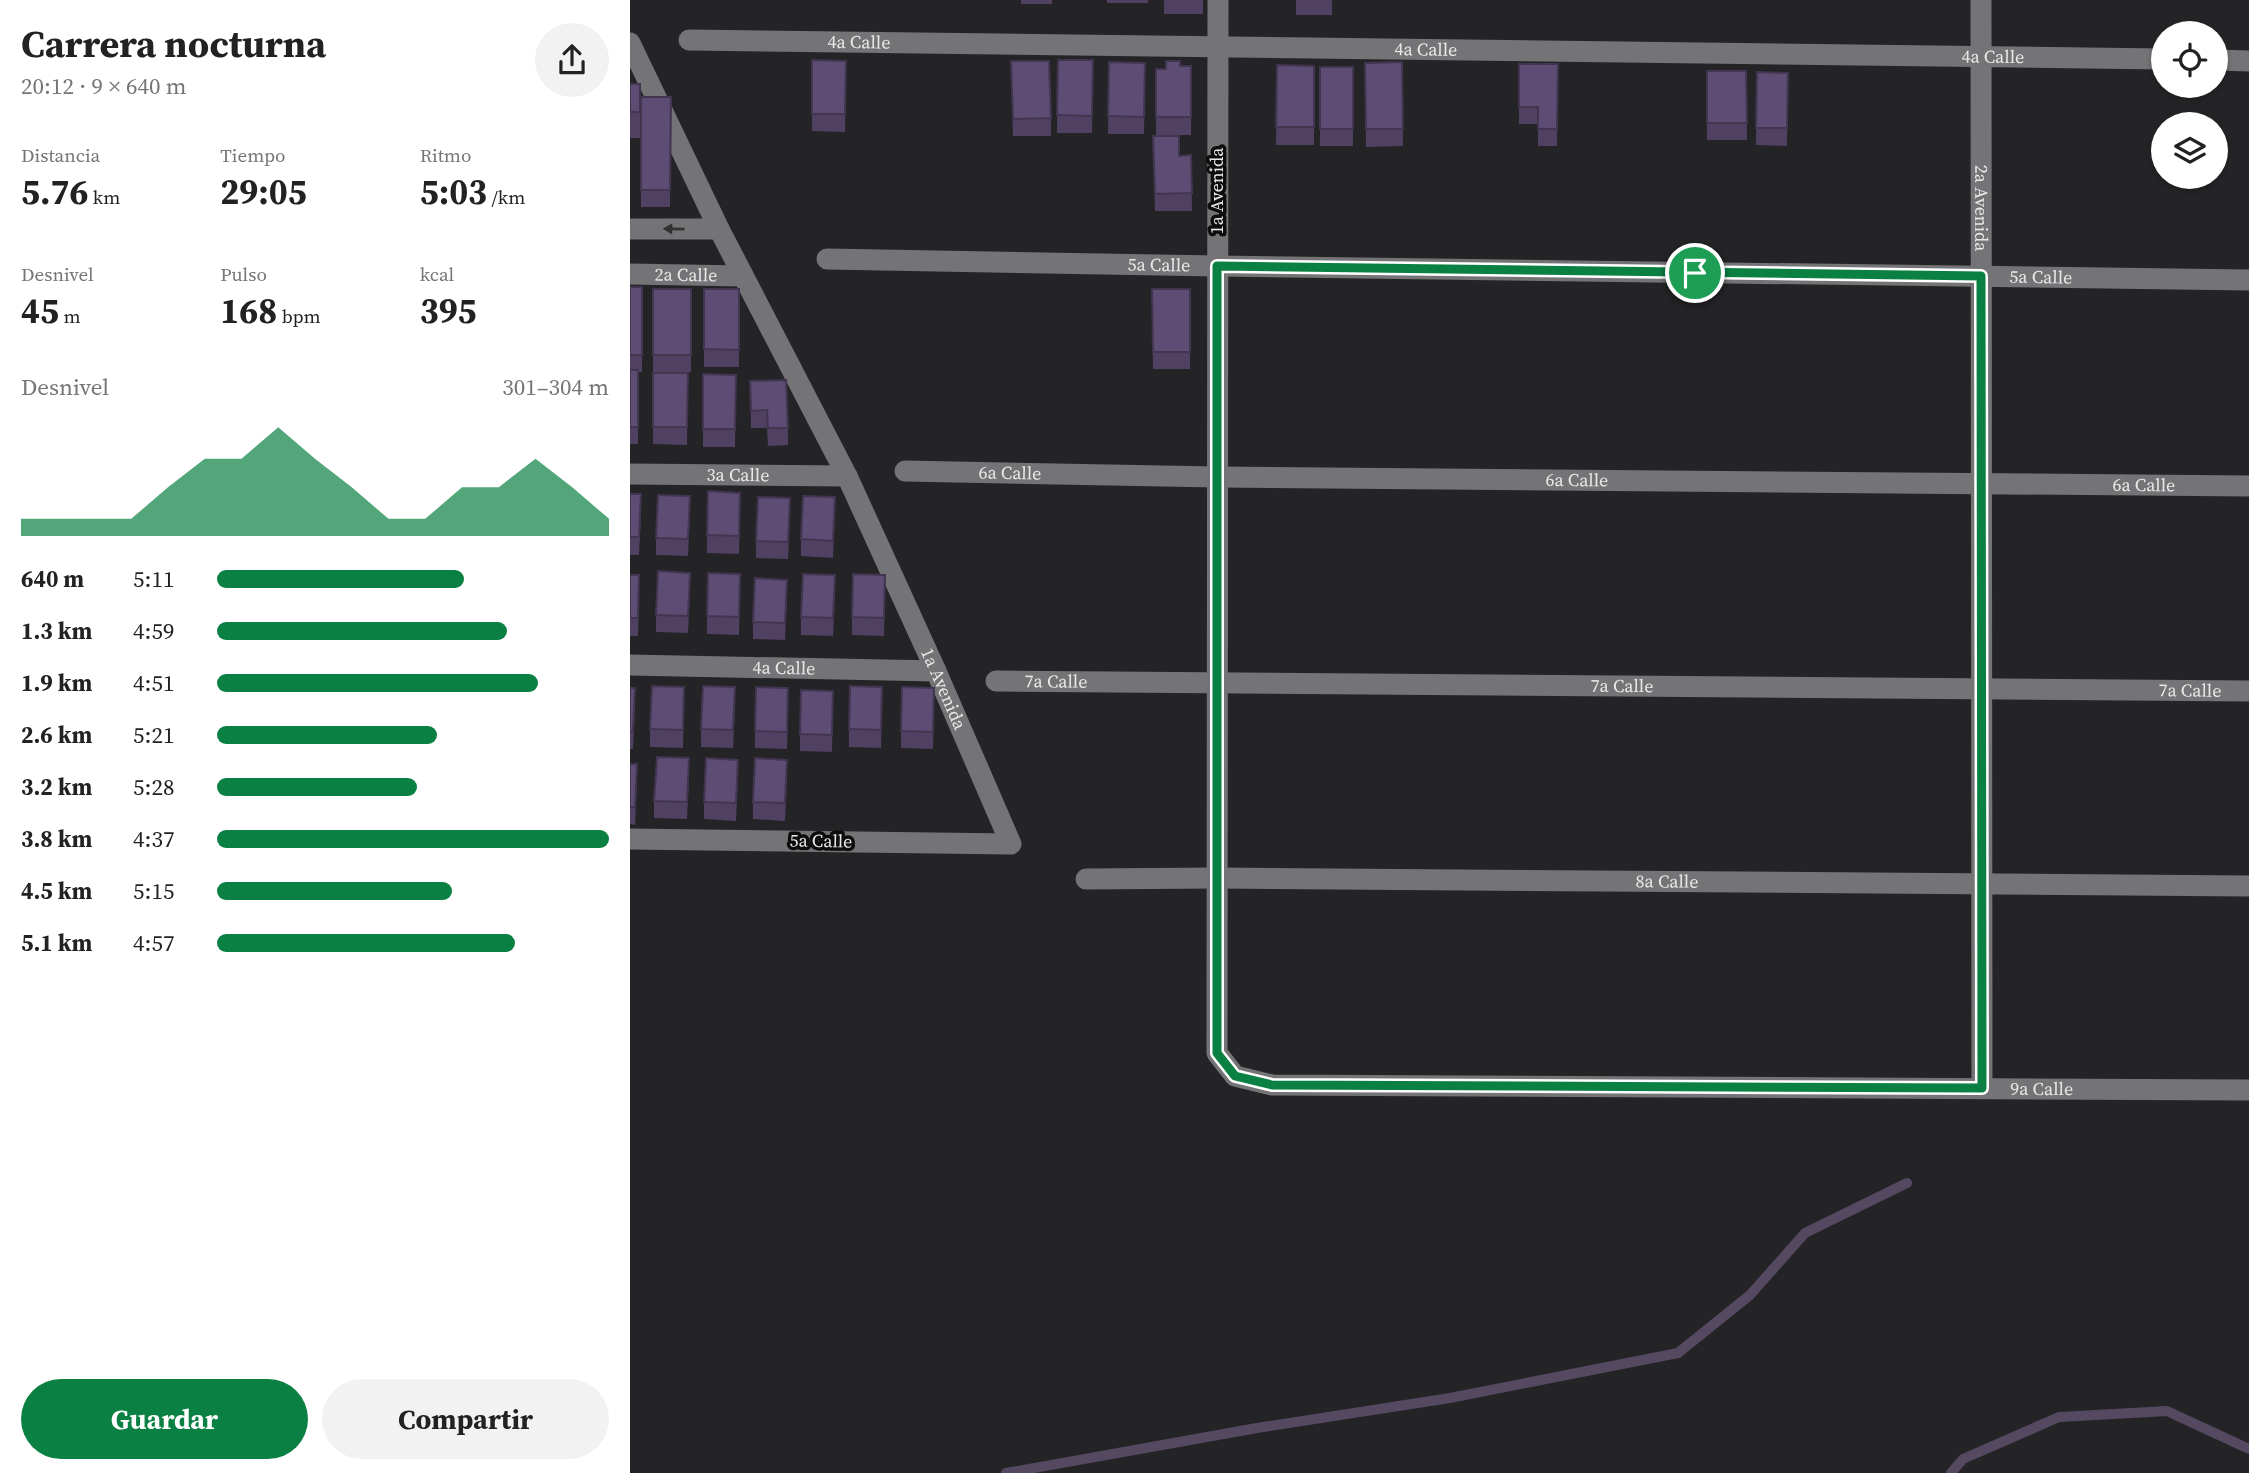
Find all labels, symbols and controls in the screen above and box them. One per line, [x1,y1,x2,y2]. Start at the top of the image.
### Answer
text: Carrera nocturna [21,18,326,70]
map controls [2151,21,2228,189]
button: locate [2151,21,2228,98]
button: share [535,23,609,97]
street label: 4a Calle [827,29,891,55]
street label: 4a Calle [1394,36,1458,62]
street label: 4a Calle [1961,43,2024,69]
text: 20:12 · 9 × 640 m [21,70,187,102]
button: layers [2151,112,2228,189]
text: Distancia [21,142,100,168]
text: Tiempo [220,142,286,168]
text: Ritmo [420,142,471,168]
street label: 1a Avenida [1204,147,1229,234]
street label: 2a Avenida [1969,165,1994,252]
text: 5.76 [21,168,88,216]
text: 29:05 [220,168,307,216]
text: 5:03 [420,168,487,216]
text: km [88,184,120,210]
text: /km [487,184,525,210]
one-way arrow [663,223,685,235]
pin [1665,243,1725,303]
street label: 5a Calle [1127,251,1191,278]
icon: arrive [1676,254,1714,292]
text: Desnivel [21,261,94,287]
text: Pulso [220,261,267,287]
text: kcal [420,261,454,287]
street label: 2a Calle [654,261,718,288]
street label: 5a Calle [2009,264,2072,290]
text: 45 [21,287,59,335]
text: 168 [220,287,277,335]
text: 395 [420,287,477,335]
text: m [59,303,81,329]
text: bpm [277,303,321,329]
text: Desnivel [21,371,109,403]
text: 301–304 m [502,371,609,403]
street label: 6a Calle [978,459,1042,486]
street label: 3a Calle [706,462,770,487]
street label: 6a Calle [1545,467,1608,492]
street label: 6a Calle [2112,472,2175,497]
text: 640 m [21,563,84,595]
text: 5:11 [133,563,174,595]
text: 1.3 km [21,615,92,647]
text: 4:59 [133,615,174,647]
street label: 1a Avenida [915,644,973,734]
street label: 4a Calle [752,654,816,681]
text: 1.9 km [21,667,92,699]
text: 4:51 [133,667,174,699]
street label: 7a Calle [1024,668,1088,694]
street label: 7a Calle [1590,673,1654,698]
street label: 7a Calle [2158,677,2221,703]
text: 2.6 km [21,719,92,751]
text: 5:21 [133,719,174,751]
text: 3.2 km [21,771,92,803]
text: 5:28 [133,771,174,803]
text: 3.8 km [21,823,92,855]
text: 4:37 [133,823,174,855]
street label: 5a Calle [789,827,853,854]
street label: 8a Calle [1635,868,1699,894]
text: 4.5 km [21,875,92,907]
text: 5:15 [133,875,174,907]
text: 5.1 km [21,927,92,959]
text: 4:57 [133,927,174,959]
street label: 9a Calle [2010,1076,2073,1101]
button: Guardar [21,1379,308,1459]
button: Compartir [322,1379,609,1459]

